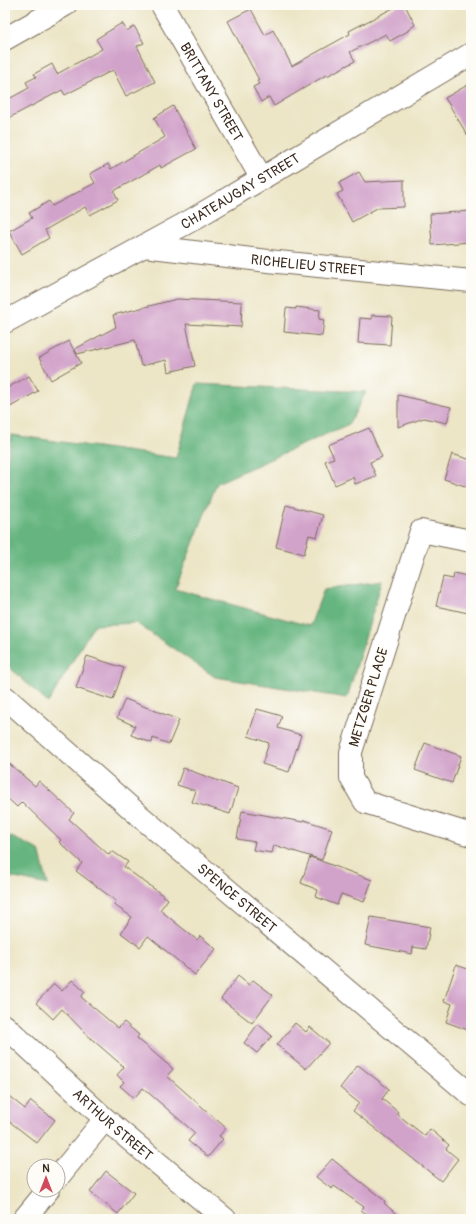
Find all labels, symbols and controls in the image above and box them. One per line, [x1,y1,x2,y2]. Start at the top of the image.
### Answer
street label: BRITTANY STREET [176,39,247,145]
street label: CHATEAUGAY STREET [178,150,303,233]
street label: RICHELIEU STREET [250,251,366,280]
street label: METZGER PLACE [345,645,392,749]
street label: SPENCE STREET [194,860,280,937]
street label: ARTHUR STREET [69,1085,156,1164]
north arrow [26,1158,66,1198]
text: N [42,1162,50,1175]

